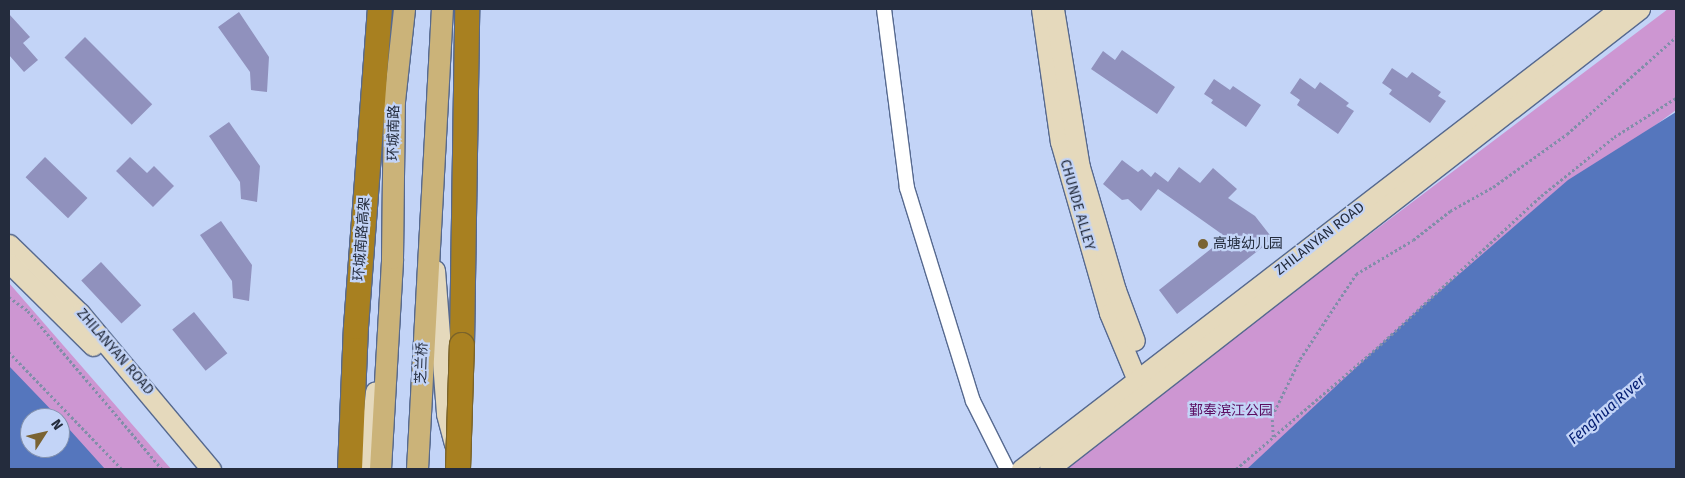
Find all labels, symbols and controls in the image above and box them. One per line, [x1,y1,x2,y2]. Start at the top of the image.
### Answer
street label: 环城南路 [385,105,403,161]
street label: CHUNDE ALLEY [1056,158,1098,252]
street label: 环城南路高架 [351,197,373,281]
street label: ZHILANYAN ROAD [1272,199,1368,279]
place label: 高塘幼儿园 [1213,236,1283,252]
marker: 高塘幼儿园 [1197,238,1209,250]
street label: ZHILANYAN ROAD [73,305,157,399]
street label: 芝兰桥 [413,342,431,384]
water label: Fenghua Rıver [1565,372,1649,448]
park label: 鄞奉滨江公园 [1189,403,1273,419]
north arrow [20,408,70,458]
text: N [47,416,67,433]

